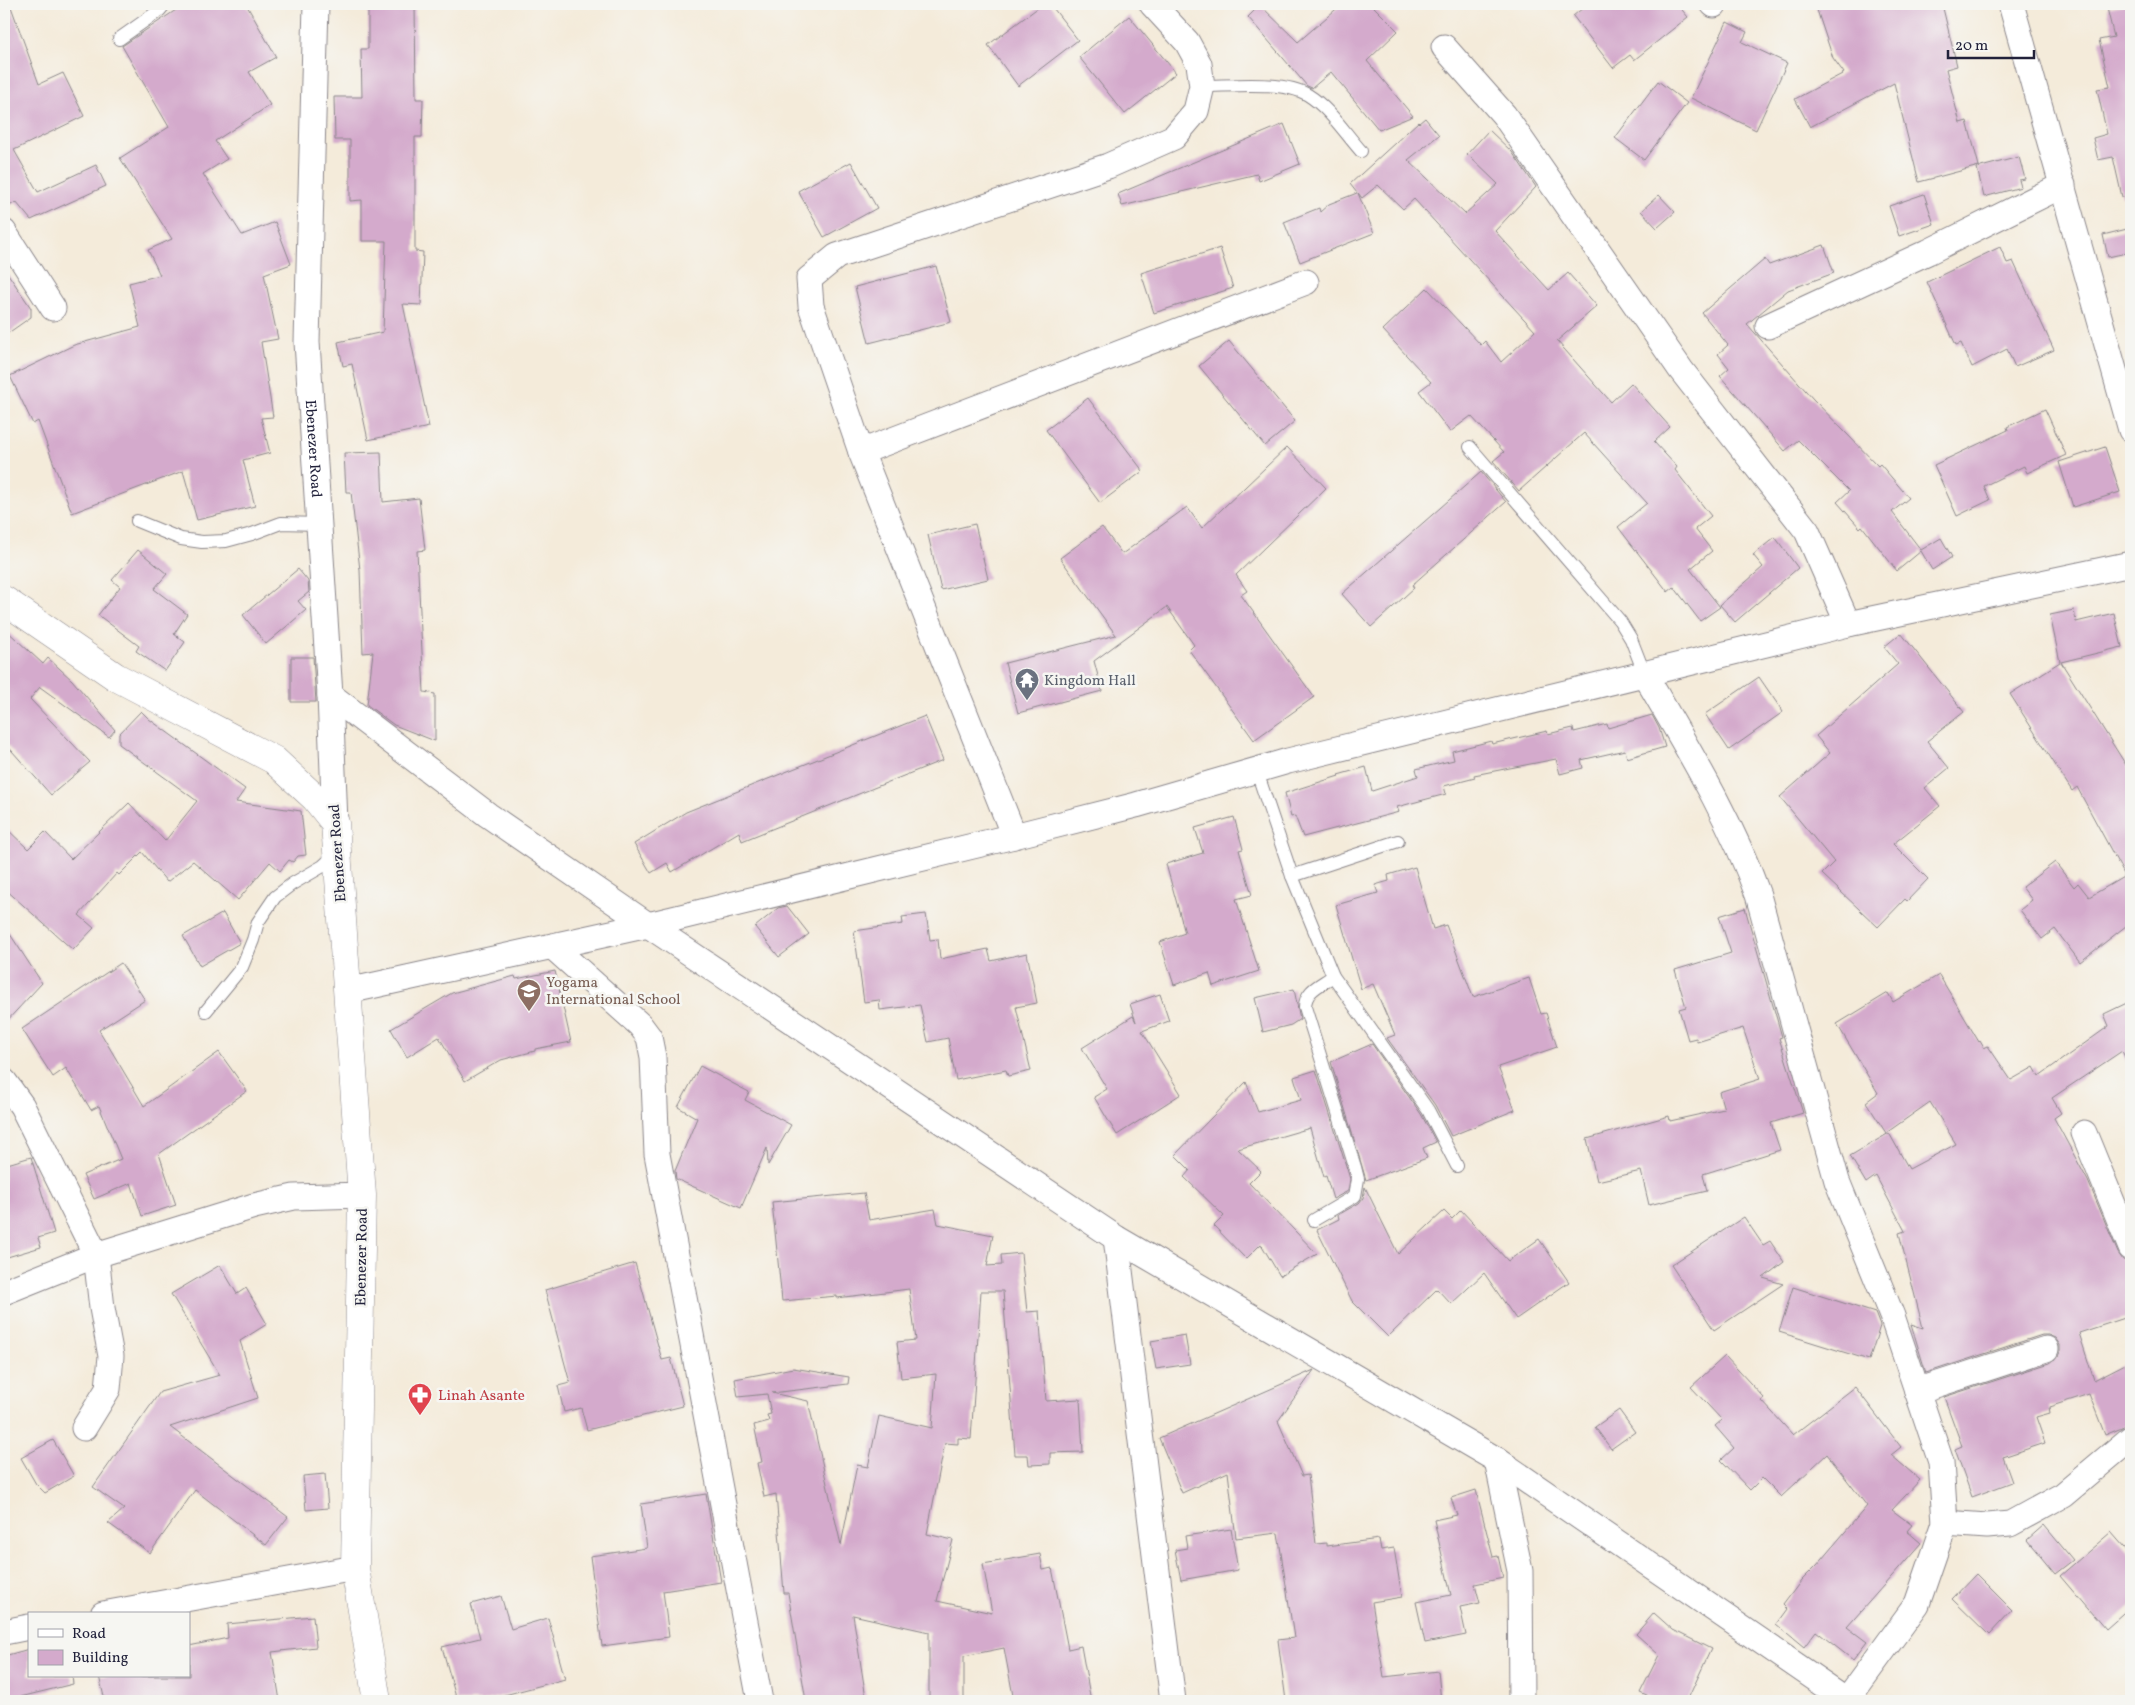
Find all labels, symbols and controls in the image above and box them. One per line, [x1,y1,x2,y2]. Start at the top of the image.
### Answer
scale bar [1948,28,2034,60]
text: 20 m [1955,36,1988,57]
street label: Ebenezer Road [299,399,326,498]
temple icon: Kingdom Hall [1014,667,1040,701]
place label: Kingdom Hall [1044,671,1136,692]
street label: Ebenezer Road [325,803,352,903]
place label: Yogama International School [546,973,681,1011]
school or university icon: Yogama International School [516,978,542,1012]
street label: Ebenezer Road [351,1208,374,1306]
pharmacy icon: Linah Asante [407,1382,433,1416]
place label: Linah Asante [438,1386,525,1407]
legend [28,1612,190,1678]
text: Road [72,1624,106,1645]
text: Building [72,1648,129,1669]

